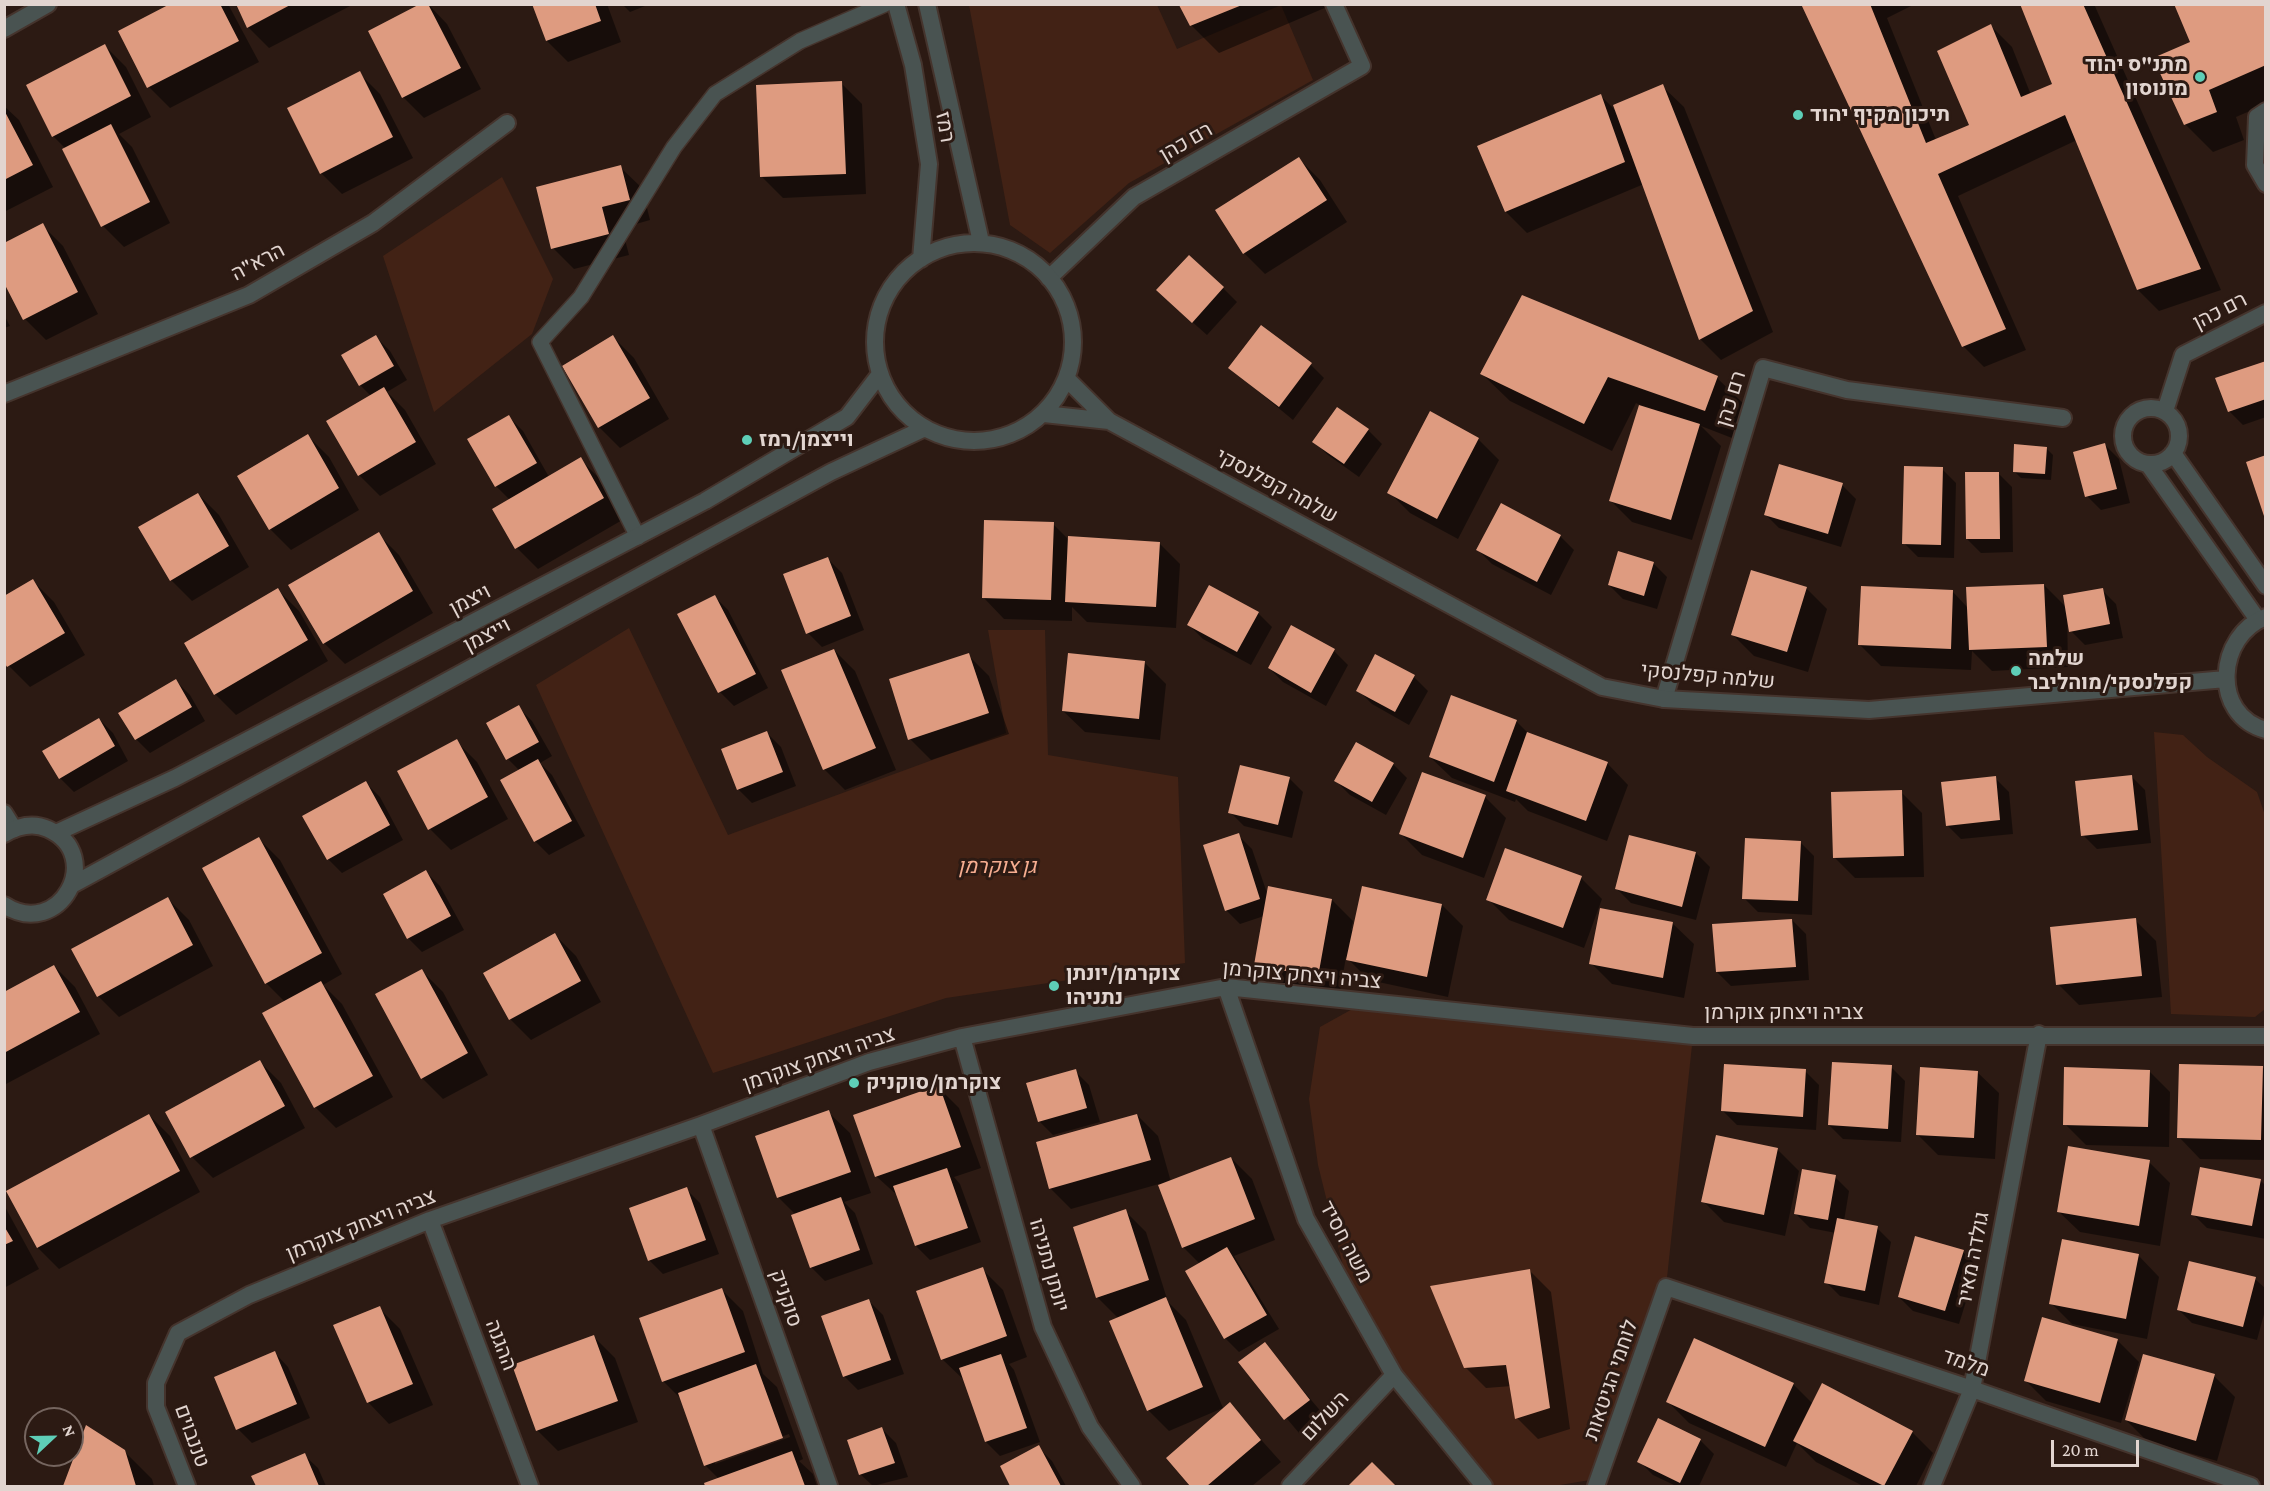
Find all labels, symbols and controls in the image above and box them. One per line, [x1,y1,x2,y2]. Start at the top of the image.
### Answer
place label: מתנ"ס יהוד מונוסון [2085,52,2188,102]
marker: מתנ"ס יהוד מונוסון [2193,70,2207,84]
place label: תיכון מקיף יהוד [1810,102,1950,128]
marker: תיכון מקיף יהוד [1791,108,1805,122]
street label: רמז [930,110,960,144]
street label: רם כהן [1155,117,1217,167]
street label: הרא"ה [227,237,289,287]
street label: רם כהן [2189,287,2251,335]
street label: רם כהן [1711,368,1751,430]
place label: וייצמן/רמז [759,427,854,453]
marker: וייצמן/רמז [740,433,754,447]
street label: שלמה קפלנסקי [1212,443,1342,529]
street label: ויצמן [445,579,495,621]
street label: וייצמן [459,612,515,658]
place label: שלמה קפלנסקי/מוהליבר [2028,646,2192,696]
street label: שלמה קפלנסקי [1640,658,1776,694]
marker: שלמה קפלנסקי/מוהליבר [2009,664,2023,678]
park label: גן צוקרמן [958,854,1036,880]
street label: צביה ויצחק צוקרמן [1222,956,1382,994]
place label: צוקרמן/יונתן נתניהו [1066,961,1180,1011]
marker: צוקרמן/יונתן נתניהו [1047,979,1061,993]
street label: צביה ויצחק צוקרמן [1704,1000,1864,1026]
street label: צביה ויצחק צוקרמן [740,1021,898,1097]
place label: צוקרמן/סוקניק [866,1070,1001,1096]
marker: צוקרמן/סוקניק [847,1076,861,1090]
street label: צביה ויצחק צוקרמן [282,1183,440,1267]
street label: משה חסיד [1314,1196,1378,1288]
street label: גולדה מאיר [1951,1210,1995,1308]
street label: יונתן נתניהו [1024,1215,1074,1315]
street label: סוקניק [764,1266,808,1330]
street label: ההגנה [480,1316,522,1374]
street label: לוחמי הגיטאות [1579,1316,1643,1444]
street label: מלמד [1939,1343,1993,1383]
street label: השלום [1296,1386,1354,1446]
street label: טננבוים [169,1401,215,1471]
north arrow [24,1407,84,1467]
text: N [59,1423,79,1439]
scale bar [2054,1428,2142,1466]
text: 20 m [2062,1440,2099,1460]

